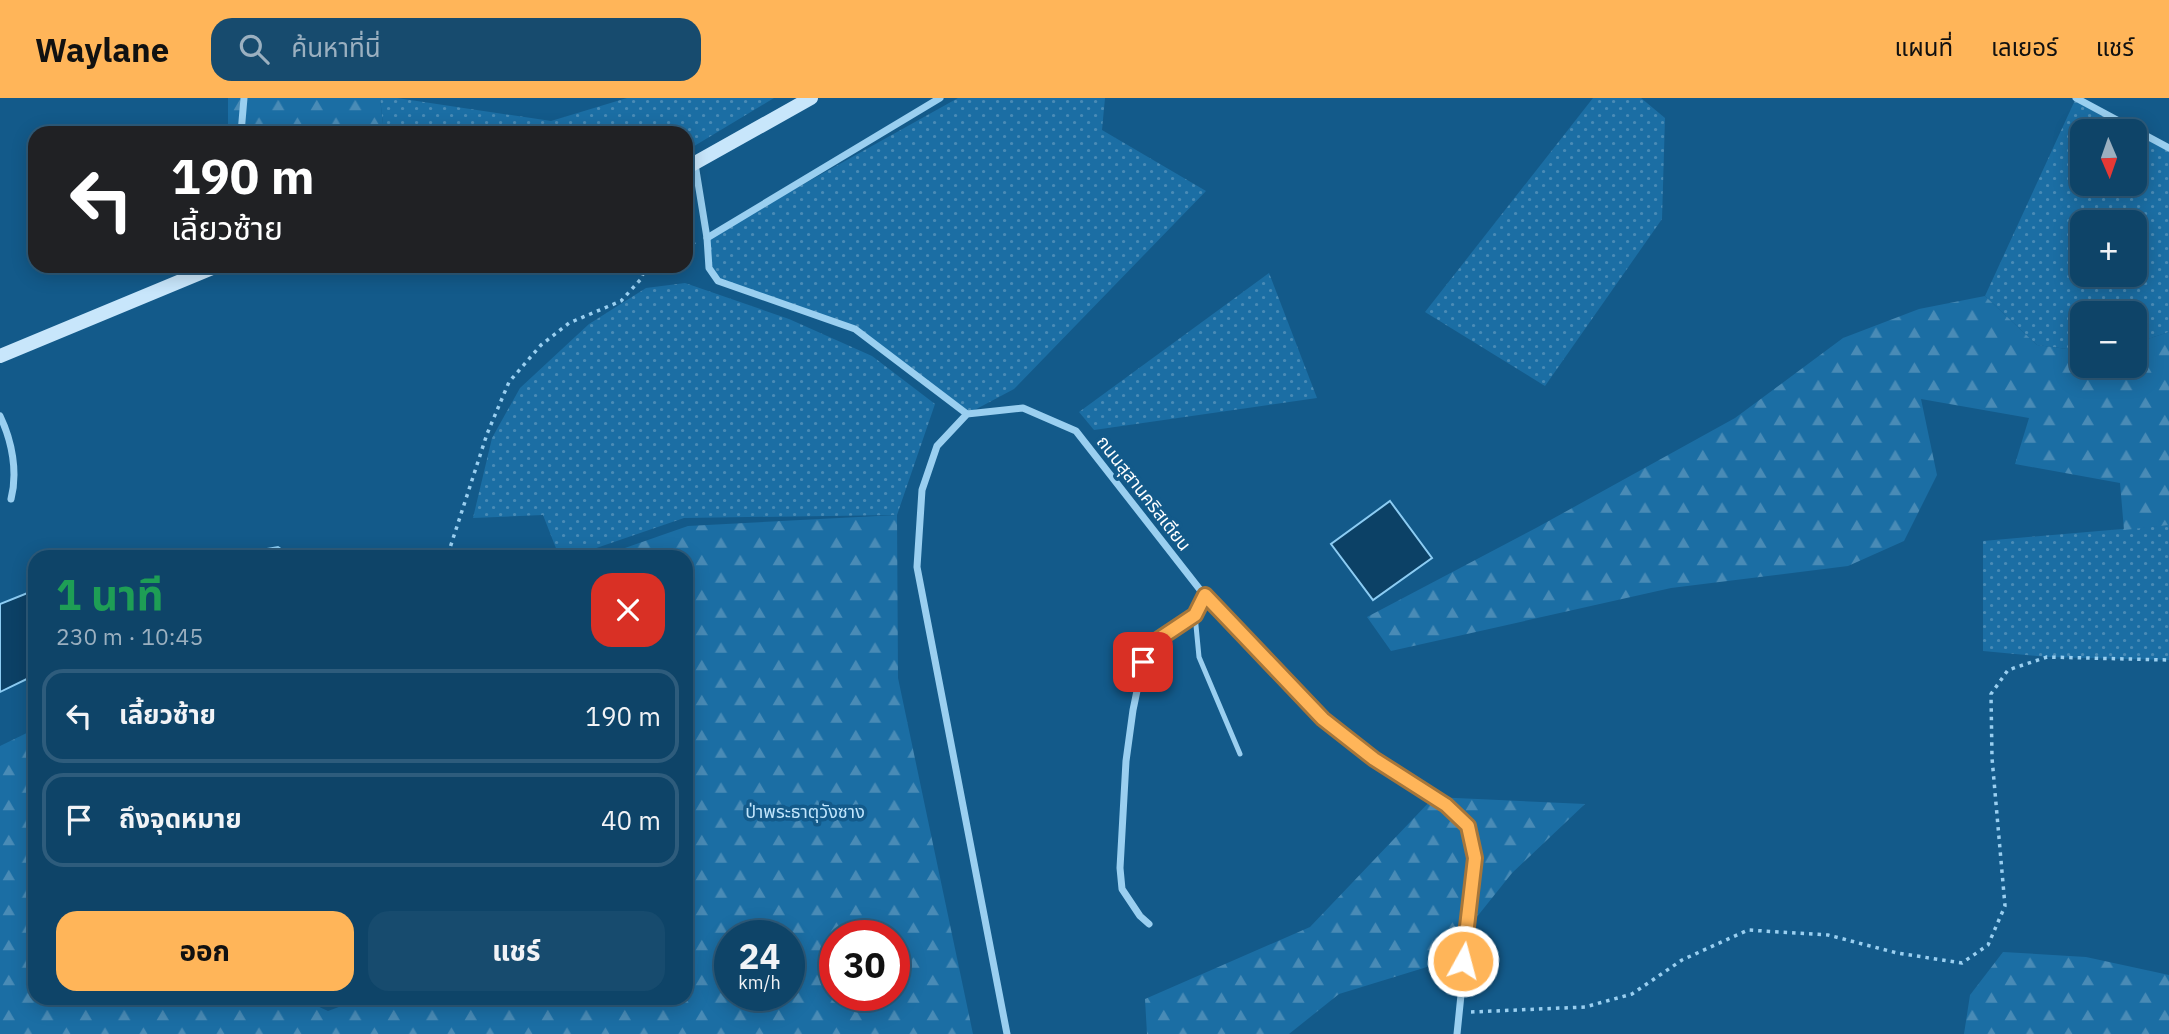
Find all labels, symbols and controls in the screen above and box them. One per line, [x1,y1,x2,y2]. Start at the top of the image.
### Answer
search box [211,18,701,81]
text: Waylane [35,28,169,71]
icon: search [235,30,273,68]
text: ค้นหาที่นี่ [291,30,381,64]
text: แผนที่ [1895,31,1953,63]
text: เลเยอร์ [1991,31,2058,63]
text: แชร์ [2096,31,2134,63]
north arrow [2070,119,2147,196]
map controls [2070,119,2147,378]
text: 190 m [171,144,315,207]
icon: left [56,154,147,245]
text: เลี้ยวซ้าย [171,207,283,249]
button: + [2070,210,2147,287]
button: − [2070,301,2147,378]
street label: ถนนสุสานคริสเตียน [1092,431,1196,555]
text: 1 นาที [56,567,164,622]
button: close [591,573,665,647]
text: 230 m · 10:45 [56,621,203,651]
pin [1113,632,1173,692]
icon: arrive [1124,643,1162,681]
icon: left [60,697,98,735]
text: เลี้ยวซ้าย [119,697,216,731]
text: 190 m [585,699,661,733]
park label: ป่าพระธาตุวังซาง [745,800,865,823]
icon: arrive [60,801,98,839]
text: ถึงจุดหมาย [119,801,242,835]
text: 40 m [601,803,661,837]
button: ออก [56,911,354,991]
button: แชร์ [368,911,665,991]
speed limit sign: 30 [819,920,910,1011]
position arrow [1426,924,1500,998]
text: 24 [738,933,781,979]
text: km/h [738,971,781,994]

